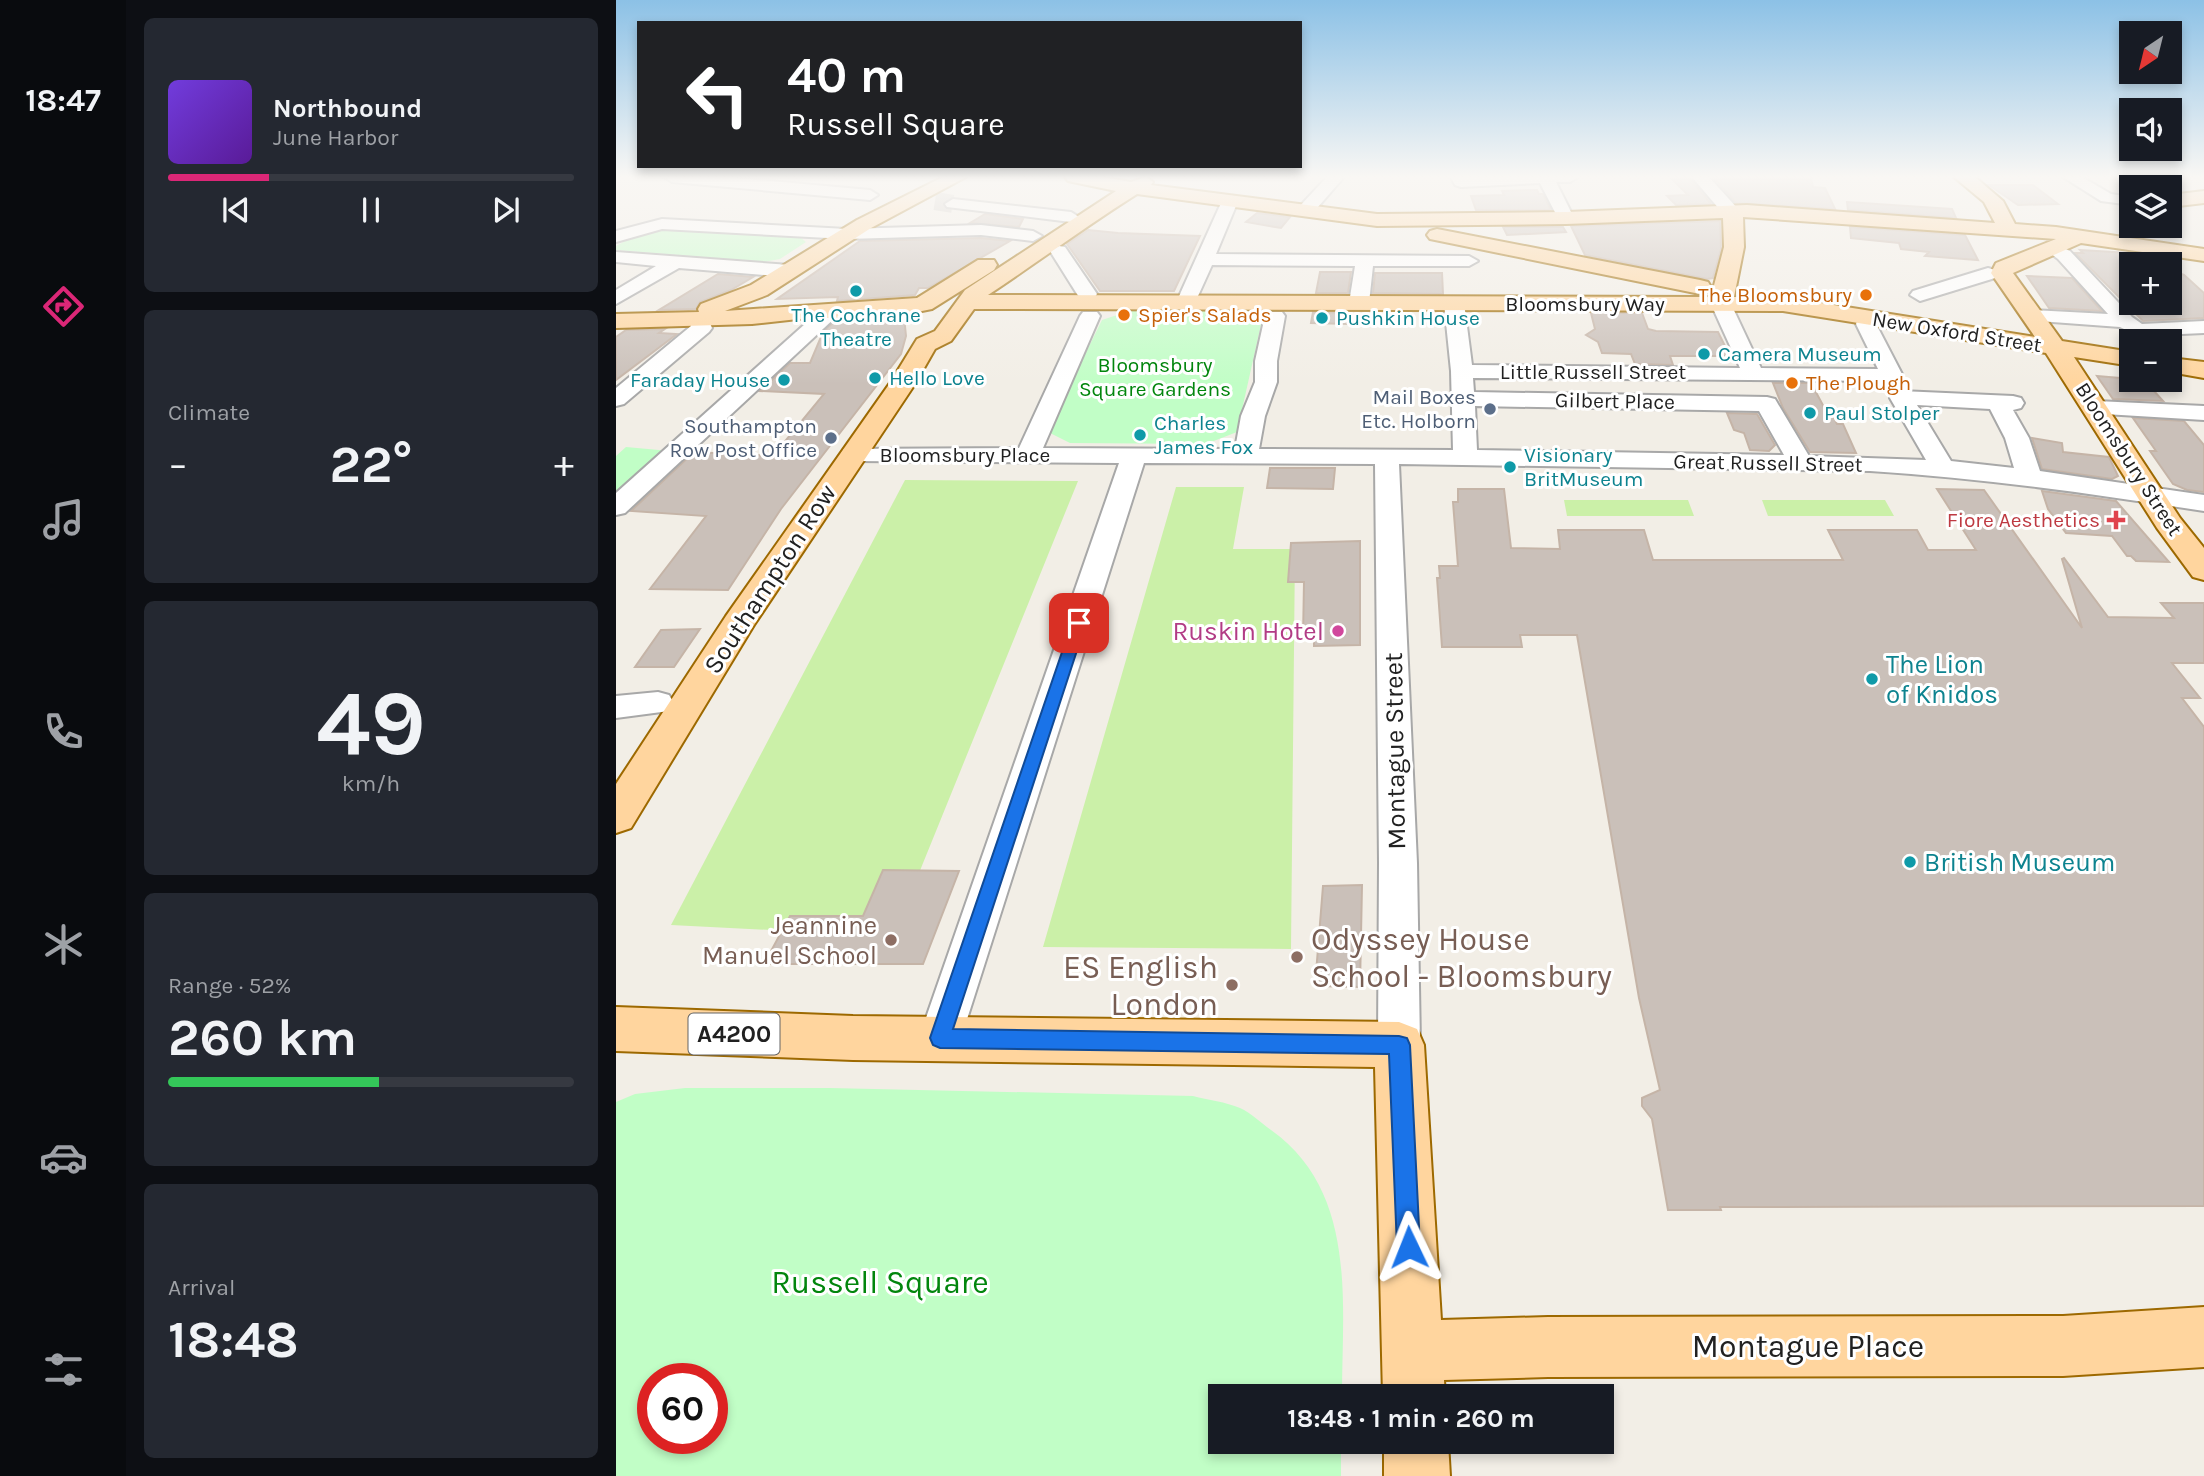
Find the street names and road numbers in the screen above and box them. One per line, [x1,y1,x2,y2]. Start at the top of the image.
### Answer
street label: Bloomsbury Way [1505,292,1665,316]
street label: New Oxford Street [1871,307,2043,357]
street label: Little Russell Street [1500,360,1686,384]
street label: Bloomsbury Street [2071,378,2188,540]
street label: Gilbert Place [1555,388,1675,414]
street label: Bloomsbury Place [880,443,1050,467]
street label: Great Russell Street [1673,449,1863,477]
street label: Southampton Row [697,478,843,680]
street label: Montague Street [1378,652,1412,850]
road number: A4200 [688,1014,780,1054]
street label: Montague Place [1692,1328,1924,1365]

